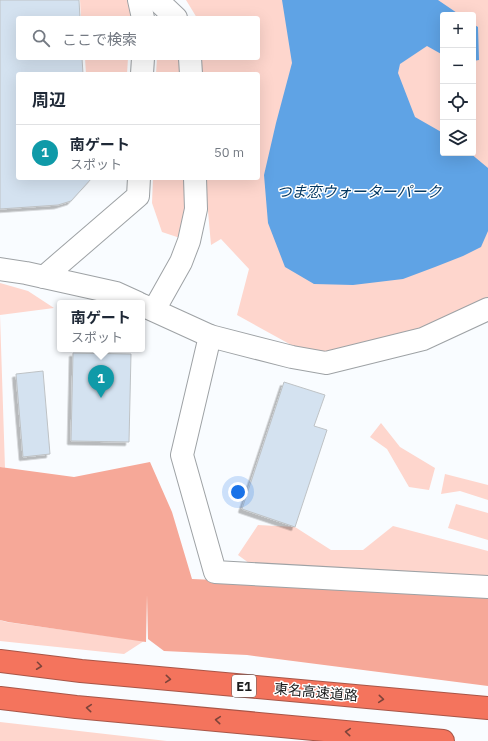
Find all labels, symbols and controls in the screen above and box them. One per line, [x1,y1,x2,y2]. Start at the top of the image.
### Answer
map controls [440,12,476,156]
button: + [440,12,476,48]
search box [16,16,260,60]
icon: search [30,27,52,49]
text: ここで検索 [62,30,137,49]
button: − [440,48,476,84]
button: locate [440,84,476,120]
text: 周辺 [32,89,66,111]
button: layers [440,120,476,156]
text: 南ゲート [70,135,130,154]
text: 1 [41,144,49,161]
text: 50 m [214,144,244,161]
text: スポット [70,156,122,173]
water label: つま恋ウォーターパーク [277,182,442,201]
popup [57,300,145,352]
text: 南ゲート [71,308,131,327]
text: スポット [71,329,123,346]
pin: 1 [88,365,114,398]
your location [228,482,248,502]
one-way arrow [36,661,42,670]
one-way arrow [165,674,171,683]
road number: E1 [232,675,256,697]
street label: 東名高速道路 [273,679,359,705]
one-way arrow [378,694,384,703]
one-way arrow [86,704,92,713]
one-way arrow [215,716,221,725]
one-way arrow [345,728,351,737]

